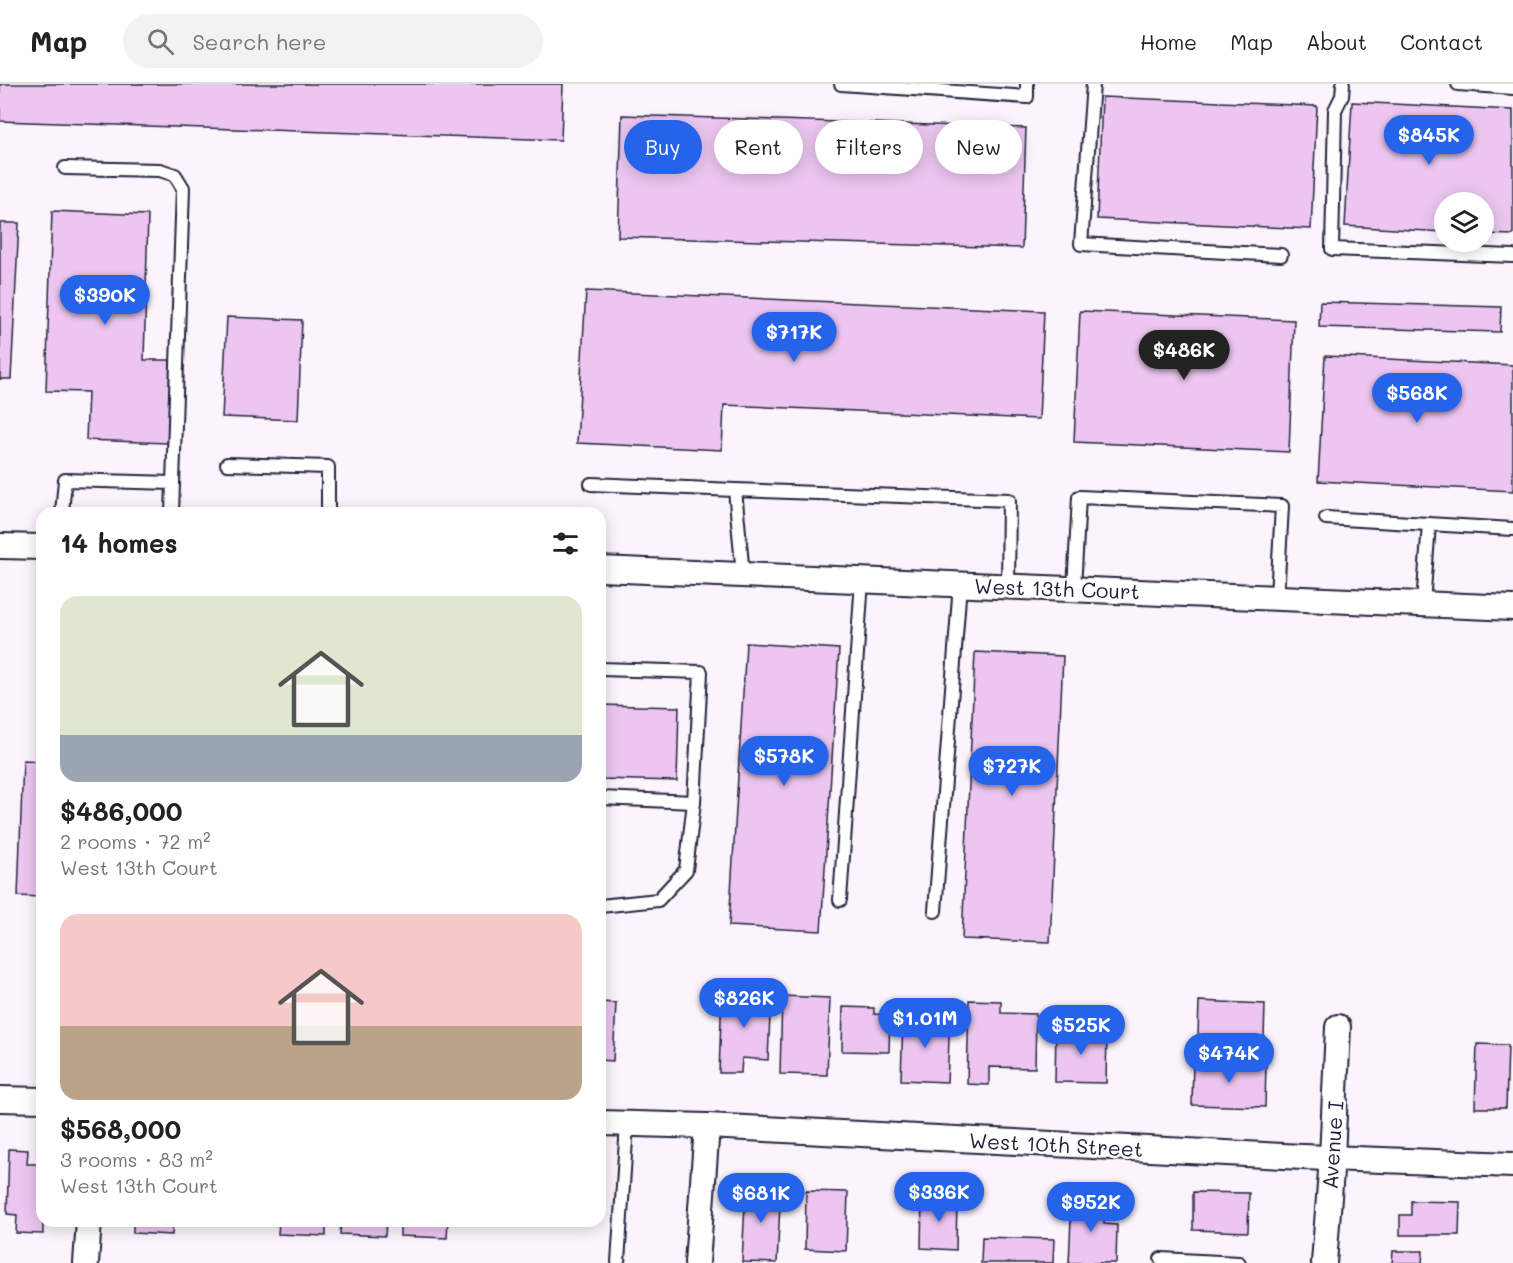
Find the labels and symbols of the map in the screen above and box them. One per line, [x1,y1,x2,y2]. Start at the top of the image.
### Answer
pin: $845K [1387,115,1471,166]
pin: $390K [63,275,147,326]
pin: $717K [752,312,836,363]
pin: $486K [1142,330,1226,381]
pin: $568K [1375,373,1459,424]
street label: West 13th Court [974,572,1140,604]
pin: $578K [742,736,826,787]
pin: $727K [970,746,1054,797]
pin: $826K [702,978,786,1029]
pin: $1.01M [876,998,974,1049]
pin: $525K [1039,1005,1123,1056]
pin: $474K [1187,1033,1271,1084]
street label: Avenue I [1315,1100,1349,1190]
street label: West 10th Street [968,1126,1144,1162]
pin: $336K [897,1172,981,1223]
pin: $681K [719,1173,803,1224]
pin: $952K [1049,1182,1133,1233]

